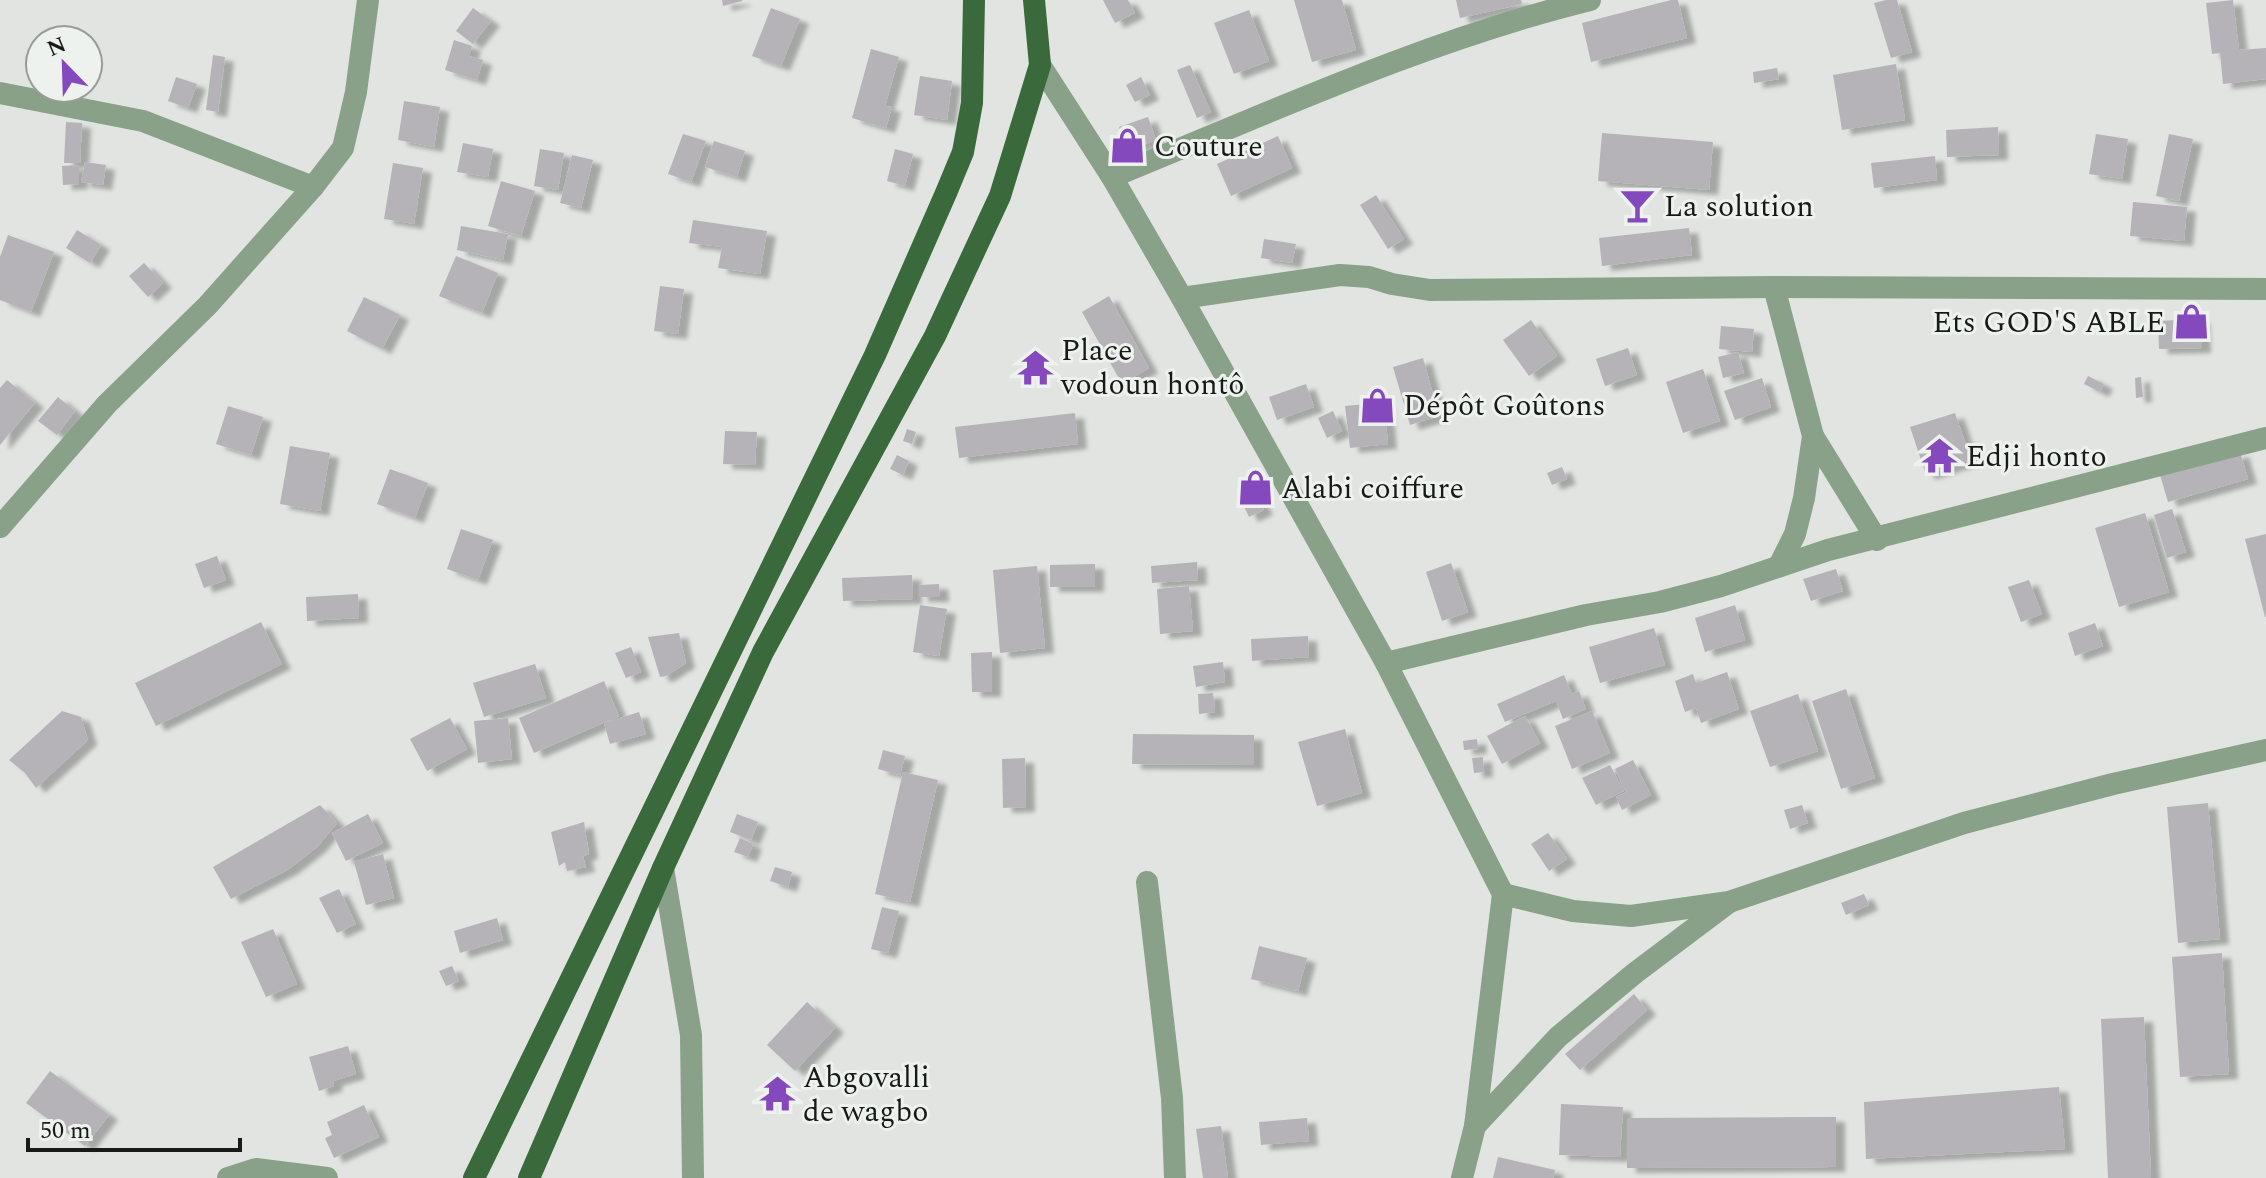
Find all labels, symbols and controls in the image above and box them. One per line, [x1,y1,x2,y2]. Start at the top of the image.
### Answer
north arrow [24,24,104,104]
text: N [42,28,72,66]
place label: Couture [1154,124,1263,170]
shop icon: Couture [1109,127,1147,165]
place label: La solution [1664,184,1814,230]
bar icon: La solution [1619,187,1657,225]
place label: Ets GOD'S ABLE [1932,300,2165,346]
shop icon: Ets GOD'S ABLE [2172,303,2210,341]
place label: Place vodoun hontô [1060,328,1244,408]
temple icon: Place vodoun hontô [1016,348,1054,386]
place label: Dépôt Goûtons [1403,383,1606,429]
shop icon: Dépôt Goûtons [1358,386,1396,424]
place label: Edji honto [1966,434,2107,480]
temple icon: Edji honto [1921,437,1959,475]
place label: Alabi coiffure [1281,466,1464,512]
shop icon: Alabi coiffure [1236,469,1274,507]
place label: Abgovalli de wagbo [803,1055,930,1135]
temple icon: Abgovalli de wagbo [758,1075,796,1113]
scale bar [28,1102,240,1152]
text: 50 m [40,1113,91,1149]

